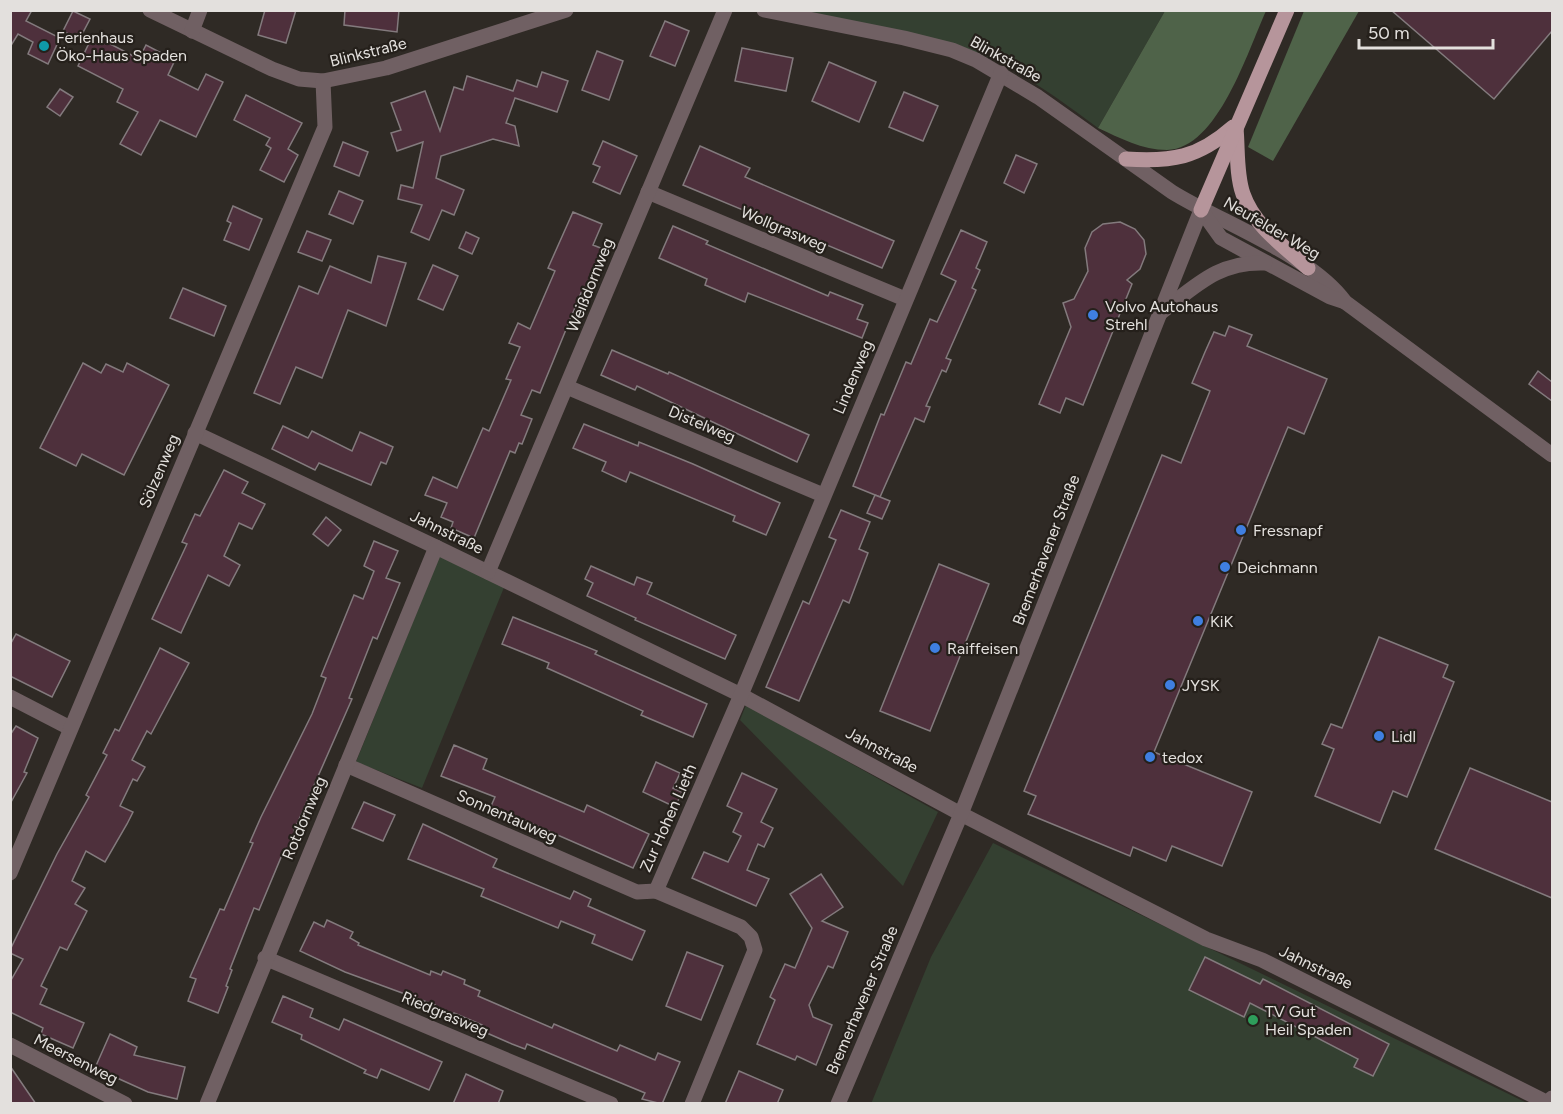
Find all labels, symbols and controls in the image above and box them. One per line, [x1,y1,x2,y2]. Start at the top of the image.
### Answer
scale bar [1359,12,1492,50]
text: 50 m [1368,22,1410,44]
place label: Ferienhaus Öko-Haus Spaden [56,28,187,65]
street label: Blinkstraße [967,32,1045,86]
street label: Blinkstraße [328,33,409,71]
marker: Ferienhaus Öko-Haus Spaden [37,39,51,53]
street label: Neufelder Weg [1220,193,1324,263]
street label: Wollgrasweg [738,202,830,256]
street label: Weißdornweg [563,235,617,335]
place label: Volvo Autohaus Strehl [1105,297,1218,334]
marker: Volvo Autohaus Strehl [1086,308,1100,322]
street label: Lindenweg [829,337,877,417]
street label: Distelweg [666,401,738,447]
street label: Sölzenweg [135,431,183,511]
street label: Bremerhavener Straße [1009,472,1084,628]
street label: Jahnstraße [407,506,487,558]
place label: Fressnapf [1253,521,1323,540]
marker: Fressnapf [1234,523,1248,537]
place label: Deichmann [1237,558,1318,577]
marker: Deichmann [1218,560,1232,574]
place label: KiK [1210,612,1233,631]
marker: KiK [1191,614,1205,628]
place label: Raiffeisen [947,639,1018,658]
marker: Raiffeisen [928,641,942,655]
place label: JYSK [1182,676,1220,695]
marker: JYSK [1163,678,1177,692]
street label: Jahnstraße [843,723,922,777]
place label: Lidl [1391,727,1416,746]
marker: Lidl [1372,729,1386,743]
place label: tedox [1162,748,1203,767]
marker: tedox [1143,750,1157,764]
street label: Zur Hohen Lieth [636,761,700,875]
street label: Rotdornweg [278,773,330,863]
street label: Sonnentauweg [454,785,560,847]
street label: Bremerhavener Straße [822,923,902,1077]
street label: Jahnstraße [1276,941,1356,993]
street label: Riedgrasweg [399,987,491,1041]
place label: TV Gut Heil Spaden [1265,1002,1351,1039]
marker: TV Gut Heil Spaden [1246,1013,1260,1027]
street label: Meersenweg [31,1030,121,1088]

